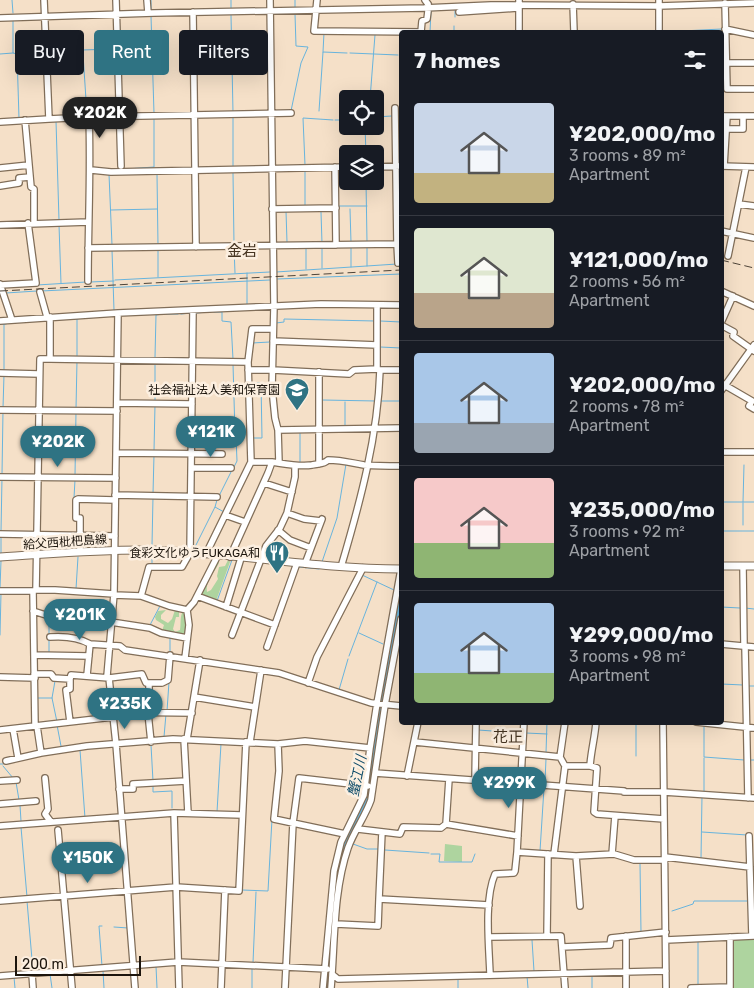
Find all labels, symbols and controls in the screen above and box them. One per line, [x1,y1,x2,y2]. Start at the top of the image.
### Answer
chip: Buy [15,30,84,75]
chip: Rent [94,30,169,75]
chip: Filters [179,30,268,75]
icon: filters [681,46,709,74]
text: 7 homes [414,48,500,73]
map controls [339,90,384,190]
button: locate [339,90,384,135]
pin: ¥202K [65,96,135,139]
text: ¥202K [73,103,127,122]
text: ¥202,000/mo [569,121,715,146]
icon: home [454,123,514,183]
button: layers [339,145,384,190]
text: 3 rooms · 89 m² [569,146,686,165]
text: Apartment [569,165,649,184]
district label: 金岩 [227,242,257,260]
text: ¥121,000/mo [569,247,708,272]
icon: home [454,248,514,308]
text: 2 rooms · 56 m² [569,272,685,291]
text: Apartment [569,291,649,310]
text: ¥202,000/mo [569,372,715,397]
icon: home [454,373,514,433]
school or university icon: 社会福祉法人美和保育園 [284,377,310,411]
place label: 社会福祉法人美和保育園 [148,383,280,397]
text: 2 rooms · 78 m² [569,397,684,416]
pin: ¥121K [176,416,246,458]
text: Apartment [569,416,649,435]
text: ¥121K [187,422,235,441]
pin: ¥202K [23,426,93,468]
text: ¥202K [31,432,85,451]
text: ¥235,000/mo [569,497,715,522]
icon: home [454,498,514,558]
text: 3 rooms · 92 m² [569,522,685,541]
street label: 給父西枇杷島線 [23,532,107,552]
restaurant icon: 食彩文化ゆうFUKAGA和 [264,540,290,574]
text: Apartment [569,541,649,560]
place label: 食彩文化ゆうFUKAGA和 [129,546,260,560]
pin: ¥201K [45,598,115,641]
text: ¥201K [55,605,105,624]
text: ¥299,000/mo [569,622,713,647]
icon: home [454,623,514,683]
text: 3 rooms · 98 m² [569,647,686,666]
text: Apartment [569,666,649,685]
pin: ¥235K [90,688,160,730]
text: ¥235K [99,694,151,713]
district label: 花正 [493,728,523,746]
water label: 蟹江川 [345,752,371,798]
pin: ¥299K [474,766,544,809]
text: ¥299K [483,773,535,792]
pin: ¥150K [53,842,123,884]
text: ¥150K [63,848,113,867]
scale bar [15,953,141,976]
text: 200 m [22,956,64,973]

